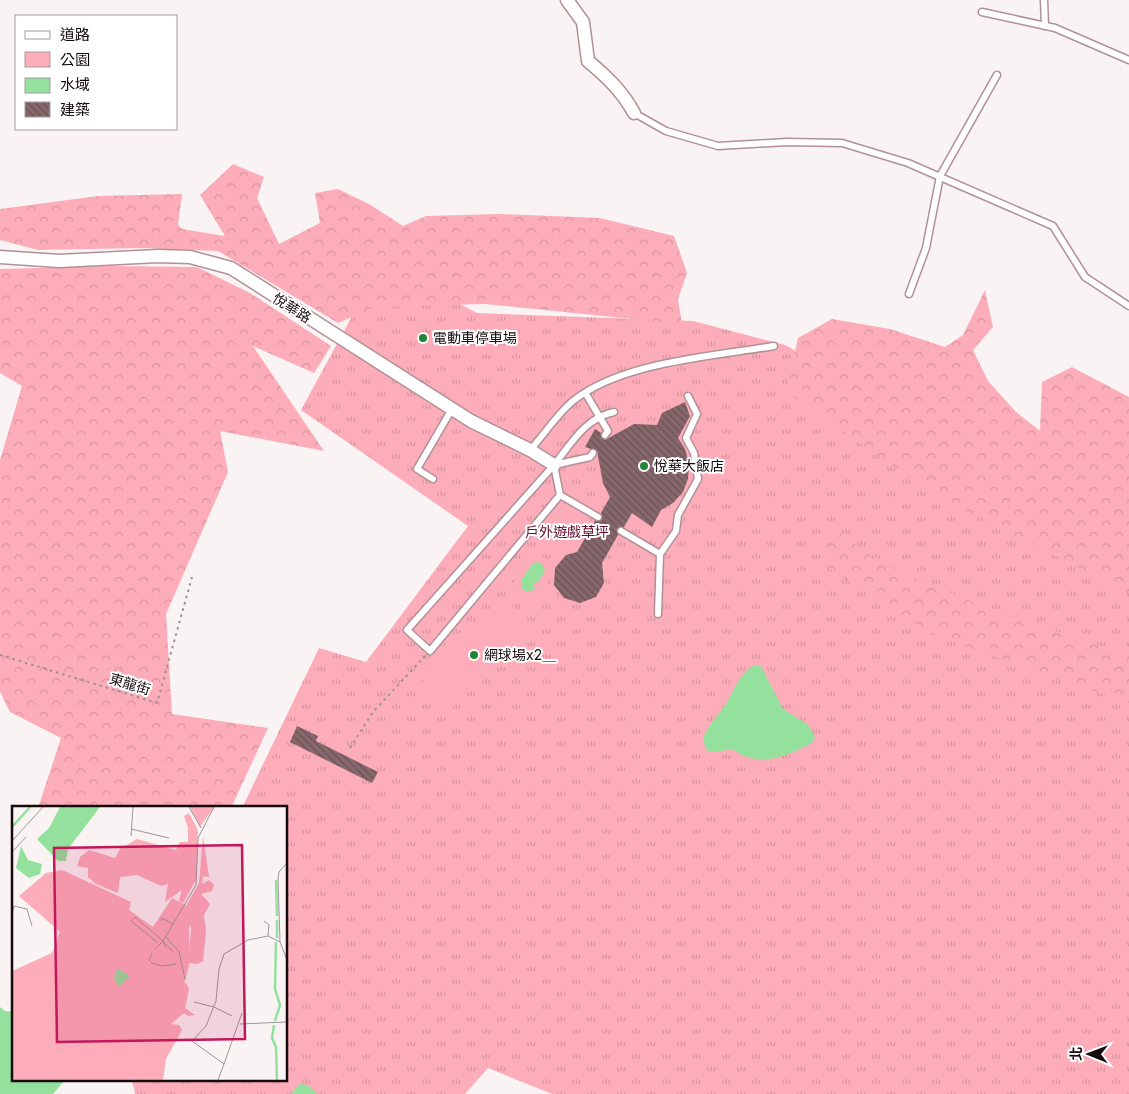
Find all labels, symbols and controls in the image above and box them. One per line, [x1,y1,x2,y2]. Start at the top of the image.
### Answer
legend [15,15,178,130]
text: 道路 [60,25,90,44]
text: 公園 [60,50,90,69]
text: 水域 [60,75,90,94]
text: 建築 [60,100,90,119]
street label: 悅華路 [270,289,315,326]
place label: 電動車停車場 [433,329,517,346]
marker: 電動車停車場 [417,332,429,344]
place label: 悅華大飯店 [654,457,724,474]
marker: 悅華大飯店 [638,460,650,472]
park label: 戶外遊戲草坪 [525,523,609,540]
place label: 網球場x2＿ [484,646,556,663]
marker: 網球場x2＿ [468,649,480,661]
street label: 東龍街 [108,669,153,698]
inset map [12,806,288,1082]
north arrow [1064,1029,1114,1079]
text: 北 [1067,1047,1084,1061]

